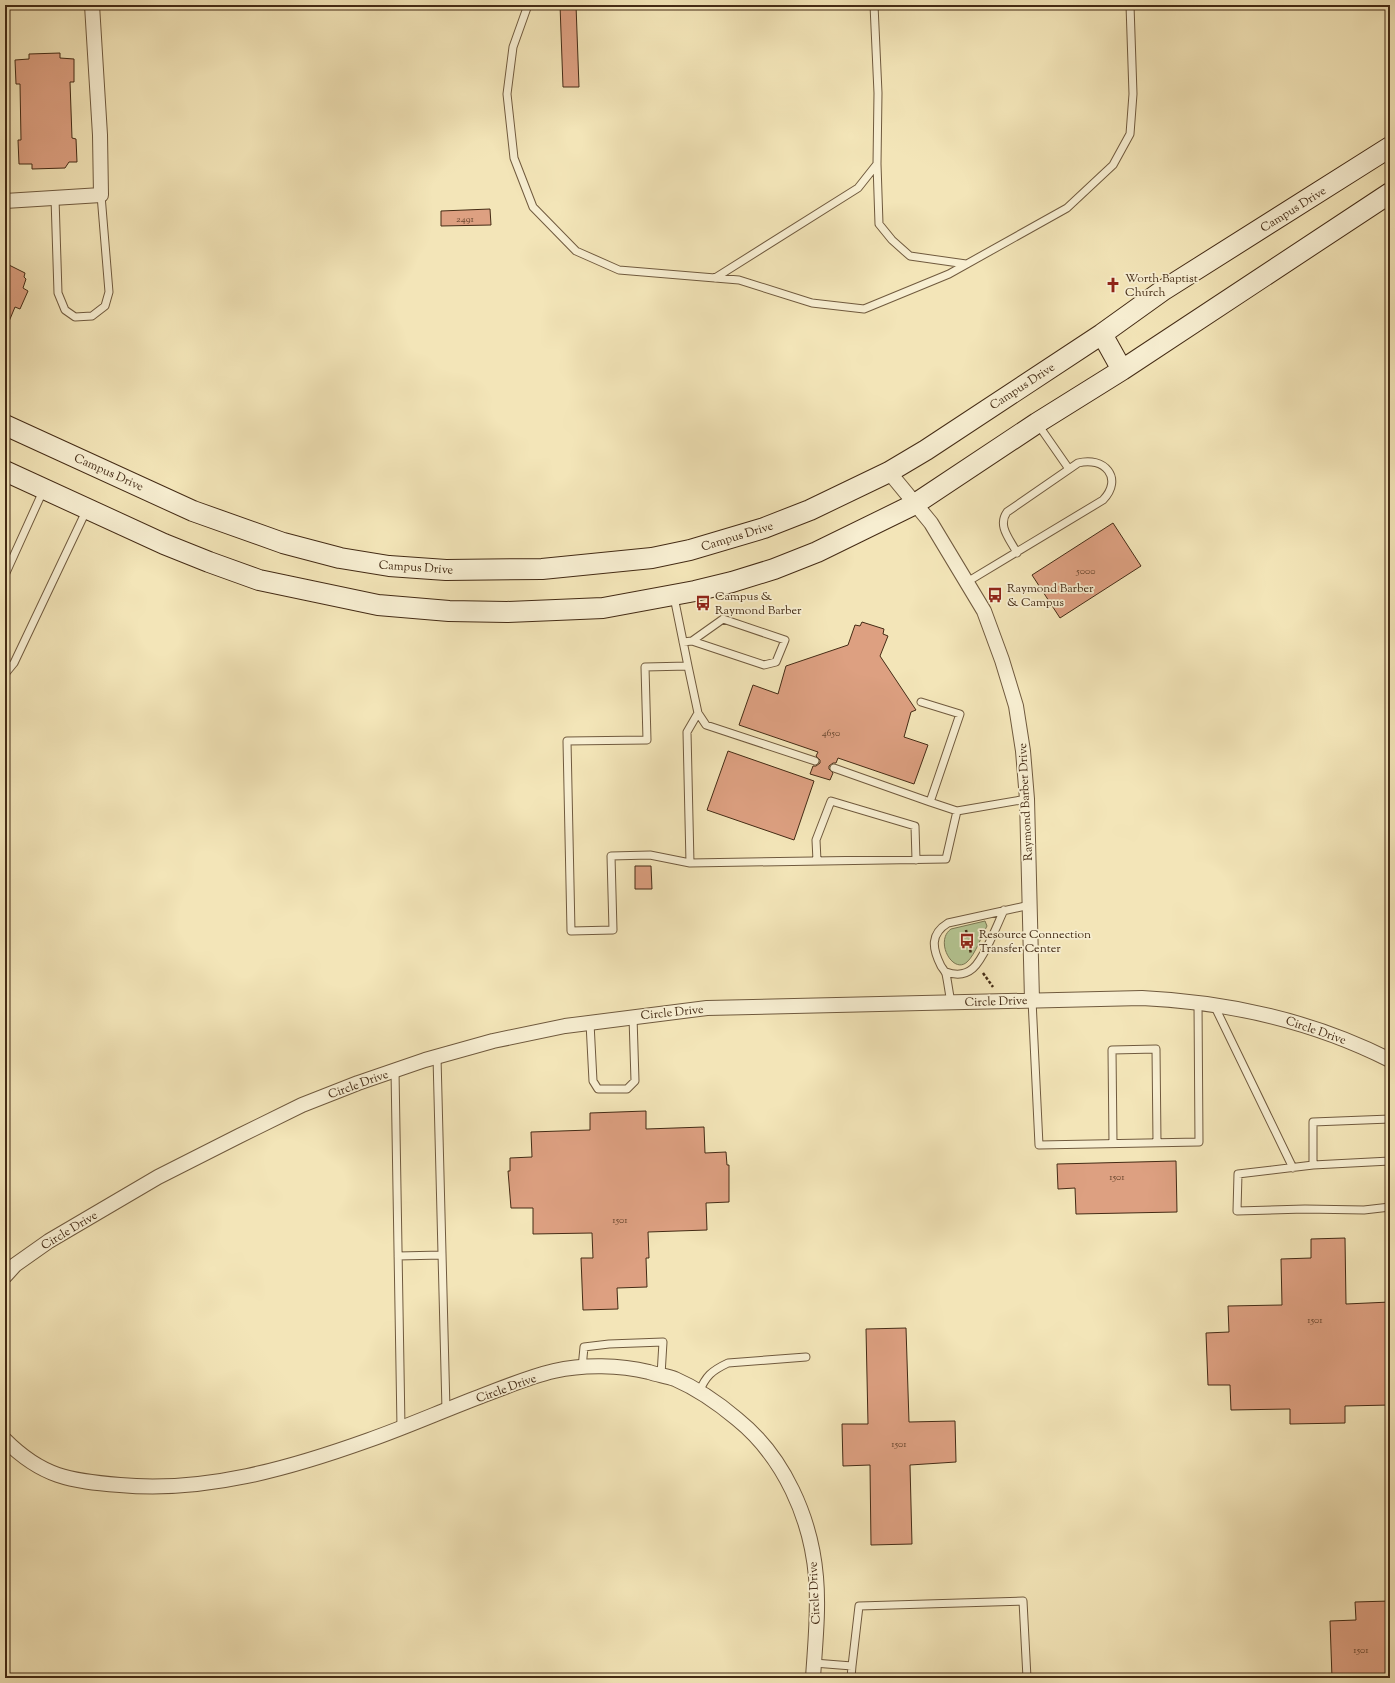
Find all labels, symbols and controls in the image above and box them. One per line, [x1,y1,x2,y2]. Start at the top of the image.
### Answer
street label: Campus Drive [1257,182,1330,237]
house number: 2491 [456,212,475,227]
place label: Worth Baptist Church [1125,270,1198,302]
church icon: Worth Baptist Church [1104,276,1122,294]
street label: Campus Drive [986,359,1059,415]
street label: Campus Drive [71,450,147,496]
street label: Campus Drive [699,517,776,556]
street label: Campus Drive [378,556,454,580]
house number: 5000 [1075,564,1096,579]
place label: Raymond Barber & Campus [1007,580,1094,612]
bus stop icon: Raymond Barber & Campus [986,586,1004,604]
place label: Campus & Raymond Barber [715,588,802,620]
bus stop icon: Campus & Raymond Barber [694,594,712,612]
house number: 4650 [822,726,840,741]
street label: Raymond Barber Drive [1014,742,1038,861]
place label: Resource Connection Transfer Center [979,926,1091,958]
bus stop icon: Resource Connection Transfer Center [958,932,976,950]
street label: Circle Drive [964,992,1028,1012]
street label: Circle Drive [640,1001,705,1025]
street label: Circle Drive [1283,1012,1349,1050]
street label: Circle Drive [326,1066,391,1104]
house number: 1501 [1109,1170,1125,1185]
street label: Circle Drive [38,1207,101,1255]
house number: 1501 [612,1213,628,1228]
house number: 1501 [1307,1313,1323,1328]
street label: Circle Drive [474,1370,539,1408]
house number: 1501 [891,1437,907,1452]
street label: Circle Drive [804,1561,826,1625]
house number: 1501 [1353,1643,1369,1658]

